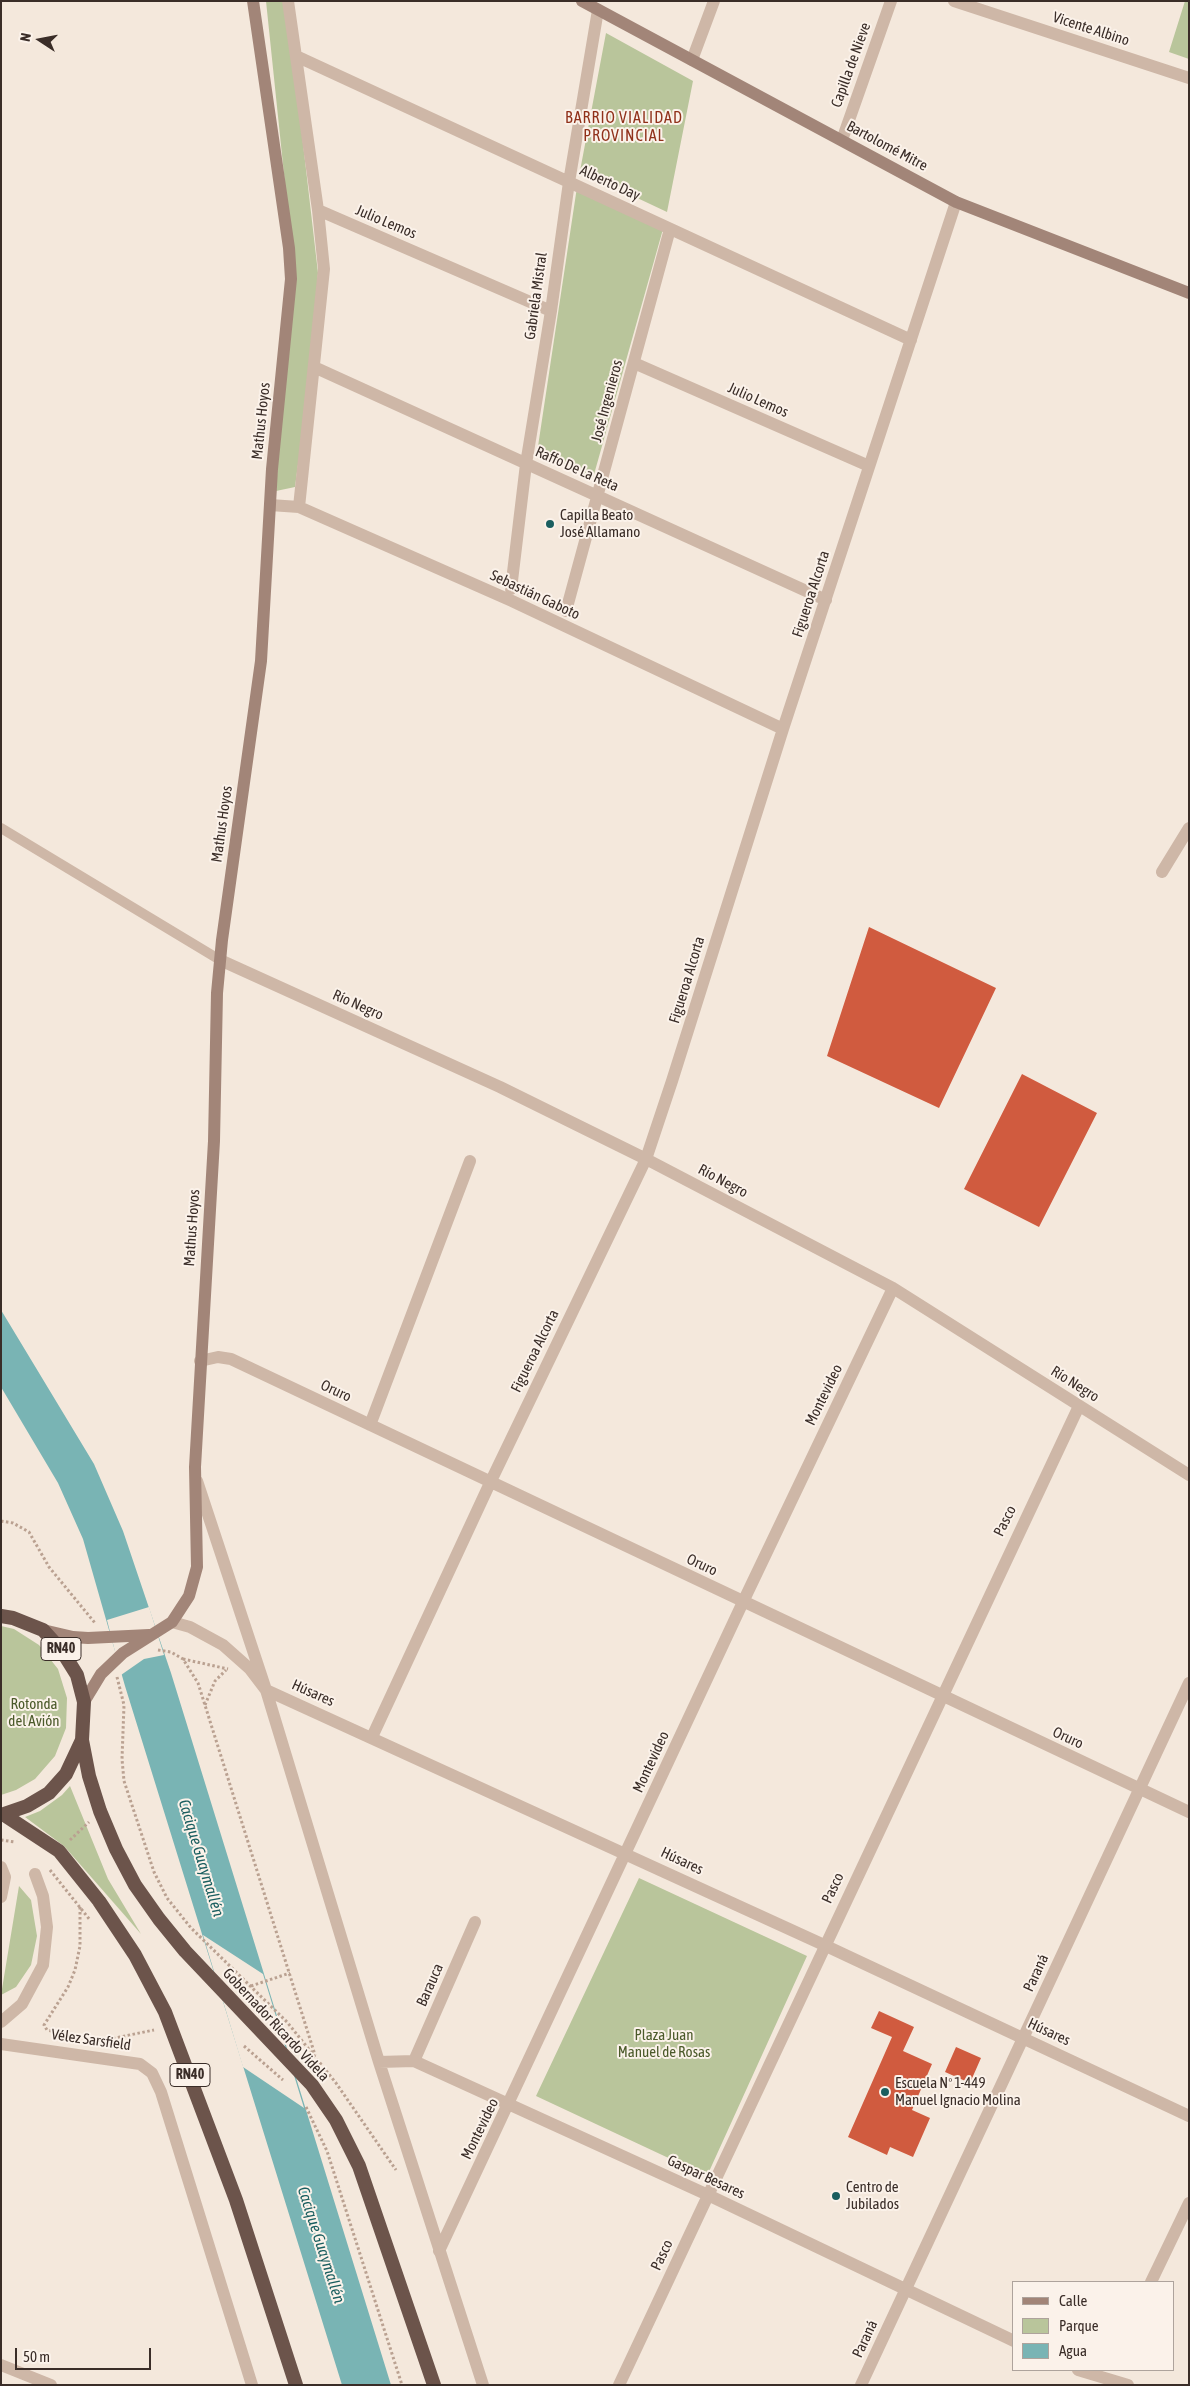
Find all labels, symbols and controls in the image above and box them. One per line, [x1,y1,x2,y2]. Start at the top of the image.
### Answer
street label: Vicente Albino [1050,8,1132,50]
north arrow [15,15,65,65]
street label: Capilla de Nieve [827,20,875,110]
text: N [17,32,34,43]
district label: BARRIO VIALIDAD PROVINCIAL [563,108,685,146]
street label: Bartolomé Mitre [843,117,931,175]
street label: Alberto Day [577,161,643,205]
street label: Julio Lemos [353,201,419,243]
street label: Gabriela Mistral [521,251,551,341]
street label: José Ingenieros [587,358,627,444]
street label: Julio Lemos [725,379,791,421]
street label: Mathus Hoyos [248,382,274,460]
street label: Raffo De La Reta [532,443,622,495]
place label: Capilla Beato José Allamano [560,506,640,541]
marker: Capilla Beato José Allamano [544,518,556,530]
street label: Figueroa Alcorta [789,548,833,640]
street label: Sebastián Gaboto [487,566,583,624]
street label: Mathus Hoyos [208,785,236,863]
street label: Figueroa Alcorta [665,934,709,1026]
street label: Río Negro [330,986,386,1024]
street label: Río Negro [695,1160,751,1202]
street label: Mathus Hoyos [180,1189,204,1267]
street label: Figueroa Alcorta [507,1307,563,1395]
street label: Montevideo [802,1362,846,1428]
street label: Río Negro [1047,1362,1103,1406]
street label: Oruro [318,1376,354,1406]
street label: Pasco [990,1503,1020,1539]
street label: Oruro [684,1550,720,1580]
road number: RN40 [41,1638,81,1660]
street label: Húsares [289,1676,337,1710]
park label: Rotonda del Avión [8,1695,60,1730]
street label: Oruro [1050,1723,1086,1753]
street label: Montevideo [629,1728,673,1796]
water label: Cacique Guaymallén [174,1797,228,1919]
street label: Húsares [658,1843,706,1879]
street label: Pasco [818,1870,848,1906]
street label: Paraná [1020,1951,1052,1995]
street label: Barauca [413,1961,447,2009]
street label: Gobernador Ricardo Videla [219,1965,333,2085]
street label: Húsares [1025,2014,1073,2050]
street label: Vélez Sarsfield [50,2026,132,2054]
park label: Plaza Juan Manuel de Rosas [618,2026,710,2061]
road number: RN40 [170,2064,210,2086]
place label: Escuela Nº 1-449 Manuel Ignacio Molina [895,2074,1021,2109]
marker: Escuela Nº 1-449 Manuel Ignacio Molina [879,2086,891,2098]
street label: Montevideo [458,2096,502,2162]
street label: Gaspar Besares [664,2151,748,2203]
place label: Centro de Jubilados [846,2178,899,2213]
water label: Cacique Guaymallén [293,2184,349,2306]
marker: Centro de Jubilados [830,2190,842,2202]
street label: Pasco [647,2237,677,2273]
legend [1012,2281,1175,2371]
text: Calle [1059,2292,1087,2309]
street label: Paraná [849,2317,881,2361]
text: Parque [1059,2317,1099,2334]
scale bar [18,2338,154,2370]
text: Agua [1059,2342,1087,2359]
text: 50 m [23,2348,50,2365]

